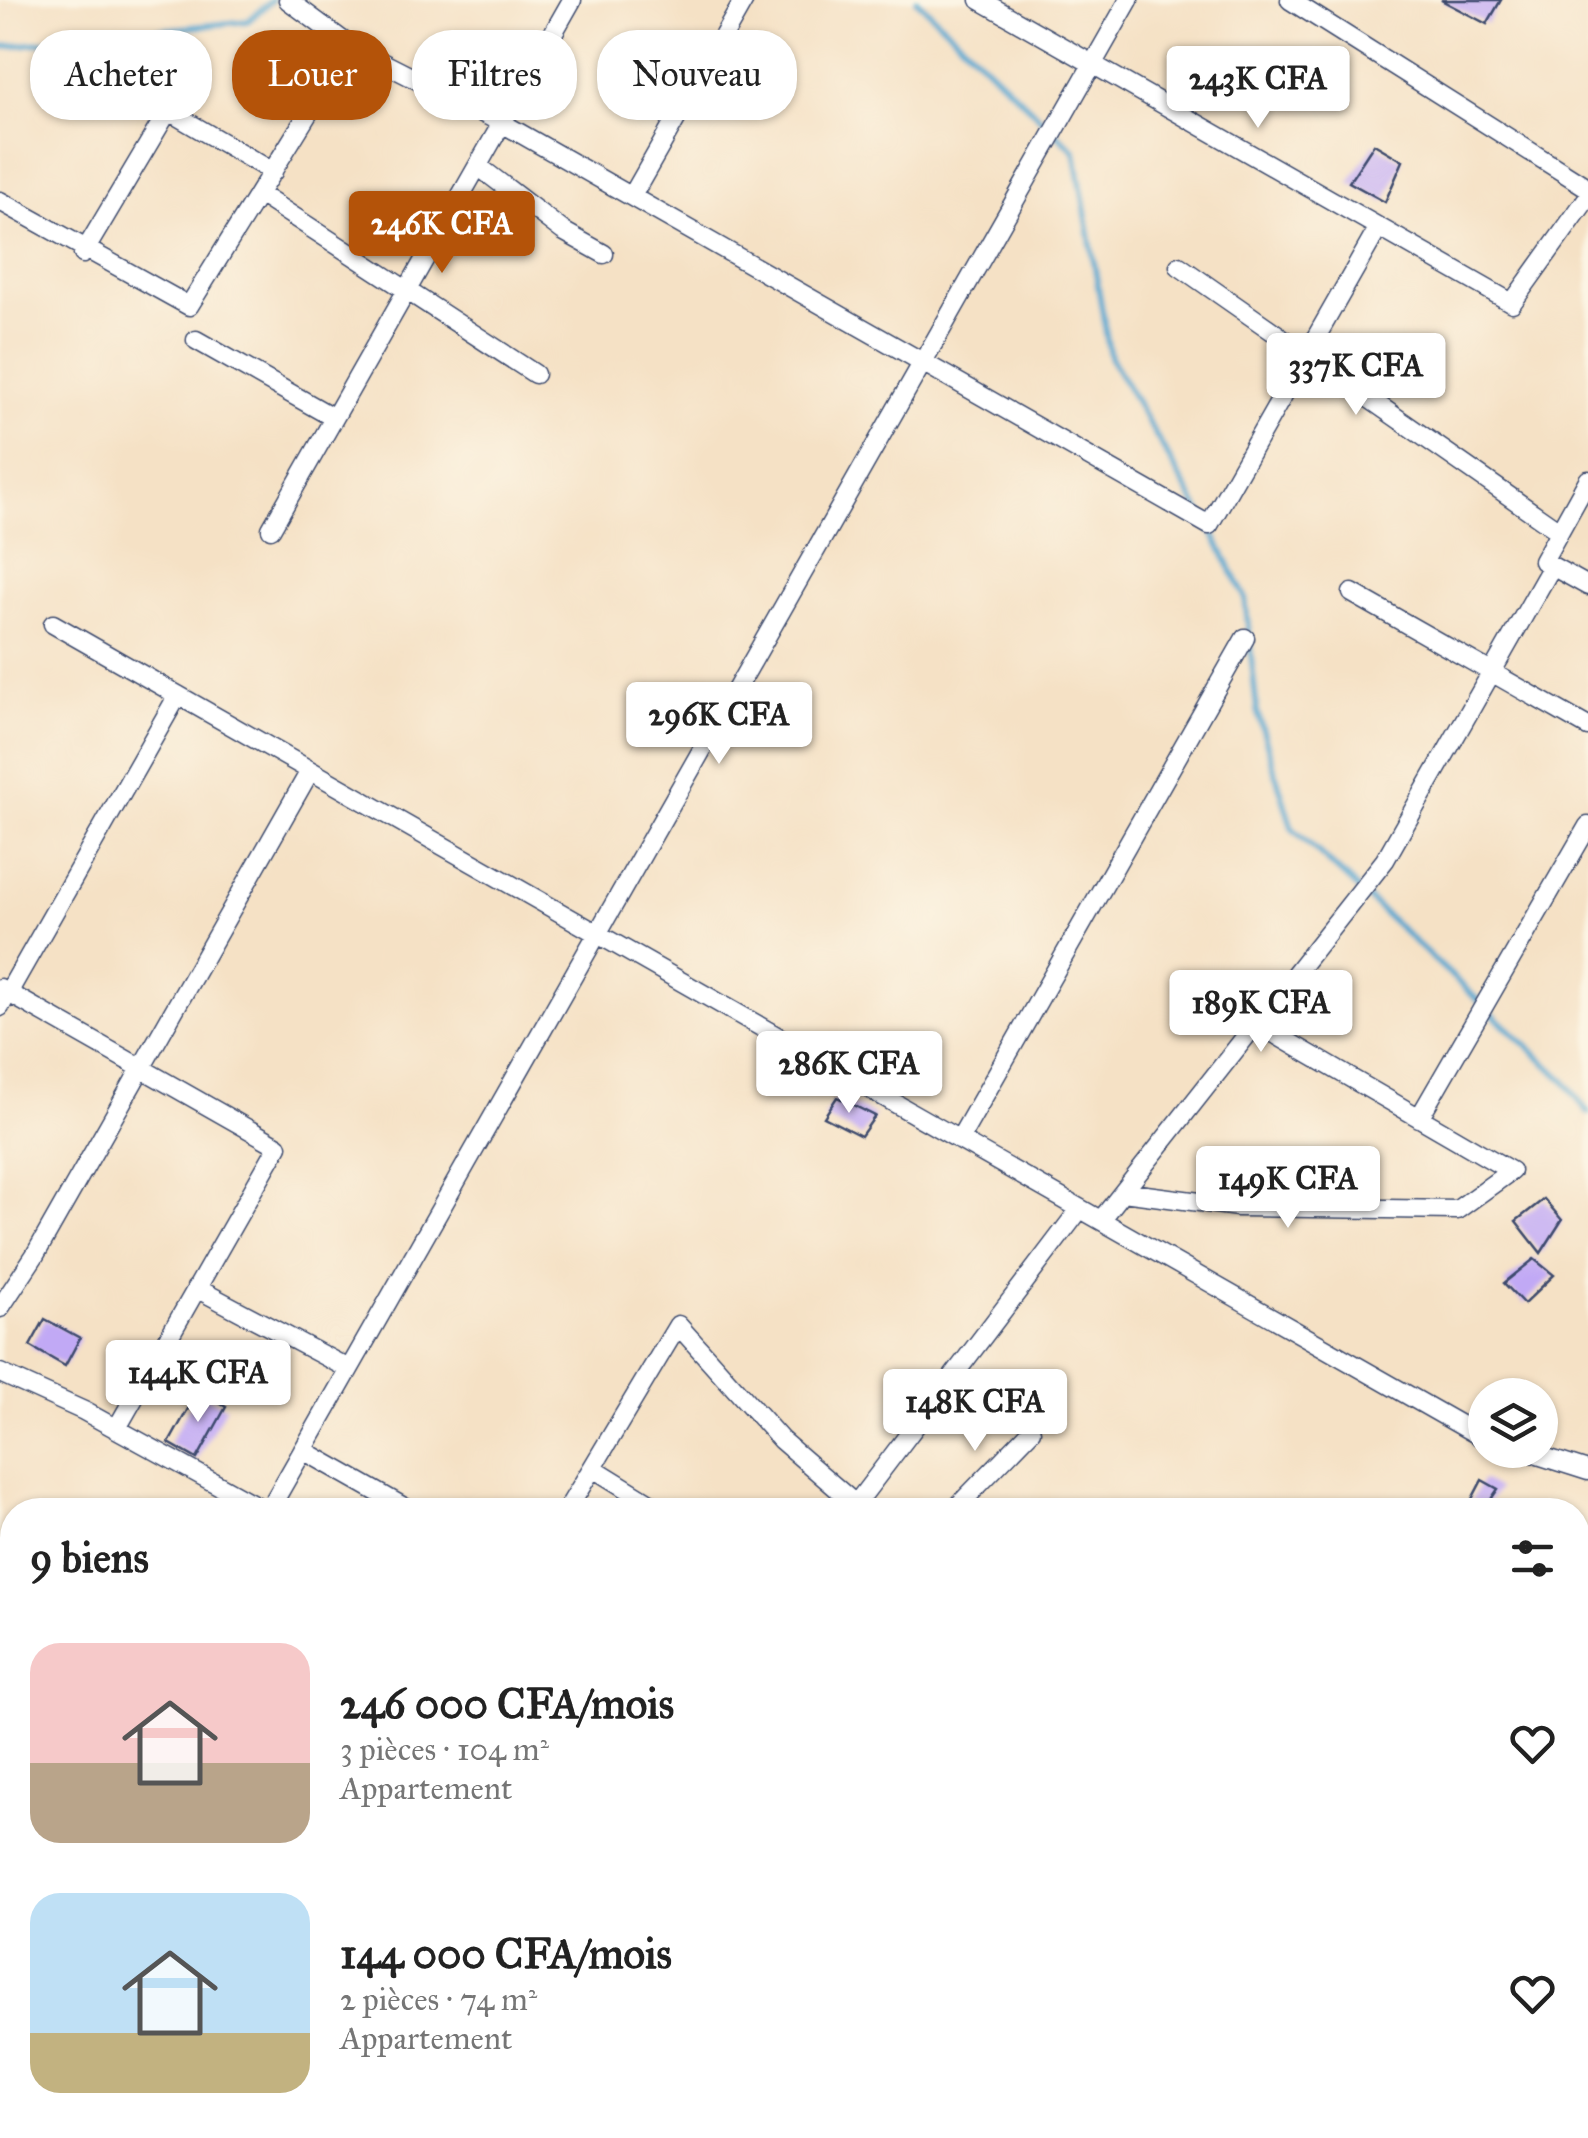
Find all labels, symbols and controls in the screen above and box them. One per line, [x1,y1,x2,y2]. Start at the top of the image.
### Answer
chip: Acheter [30,30,212,120]
chip: Louer [232,30,392,120]
chip: Filtres [412,30,577,120]
chip: Nouveau [597,30,797,120]
pin: 243K CFA [1155,46,1361,131]
text: 243K CFA [1189,59,1327,98]
pin: 246K CFA [339,191,545,276]
text: 246K CFA [371,204,513,243]
pin: 337K CFA [1253,333,1459,418]
text: 337K CFA [1289,346,1423,385]
pin: 296K CFA [616,682,822,767]
text: 296K CFA [648,695,790,734]
pin: 189K CFA [1158,970,1364,1055]
text: 189K CFA [1191,983,1331,1022]
pin: 286K CFA [746,1031,952,1116]
text: 286K CFA [778,1044,920,1083]
pin: 149K CFA [1185,1146,1391,1231]
text: 149K CFA [1218,1159,1358,1198]
pin: 144K CFA [95,1340,301,1425]
text: 144K CFA [128,1353,268,1392]
pin: 148K CFA [872,1369,1078,1454]
map controls [1468,1378,1558,1468]
button: layers [1468,1378,1558,1468]
text: 148K CFA [905,1382,1045,1421]
icon: filters [1505,1531,1560,1586]
text: 9 biens [30,1532,149,1584]
text: 246 000 CFA/mois [340,1678,674,1730]
icon: home [110,1683,230,1803]
icon: heart [1505,1716,1560,1771]
text: 3 pièces · 104 m² [340,1730,549,1769]
text: Appartement [340,1769,512,1808]
text: 144 000 CFA/mois [340,1928,672,1980]
icon: home [110,1933,230,2053]
icon: heart [1505,1966,1560,2021]
text: 2 pièces · 74 m² [340,1980,537,2019]
text: Appartement [340,2019,512,2058]

